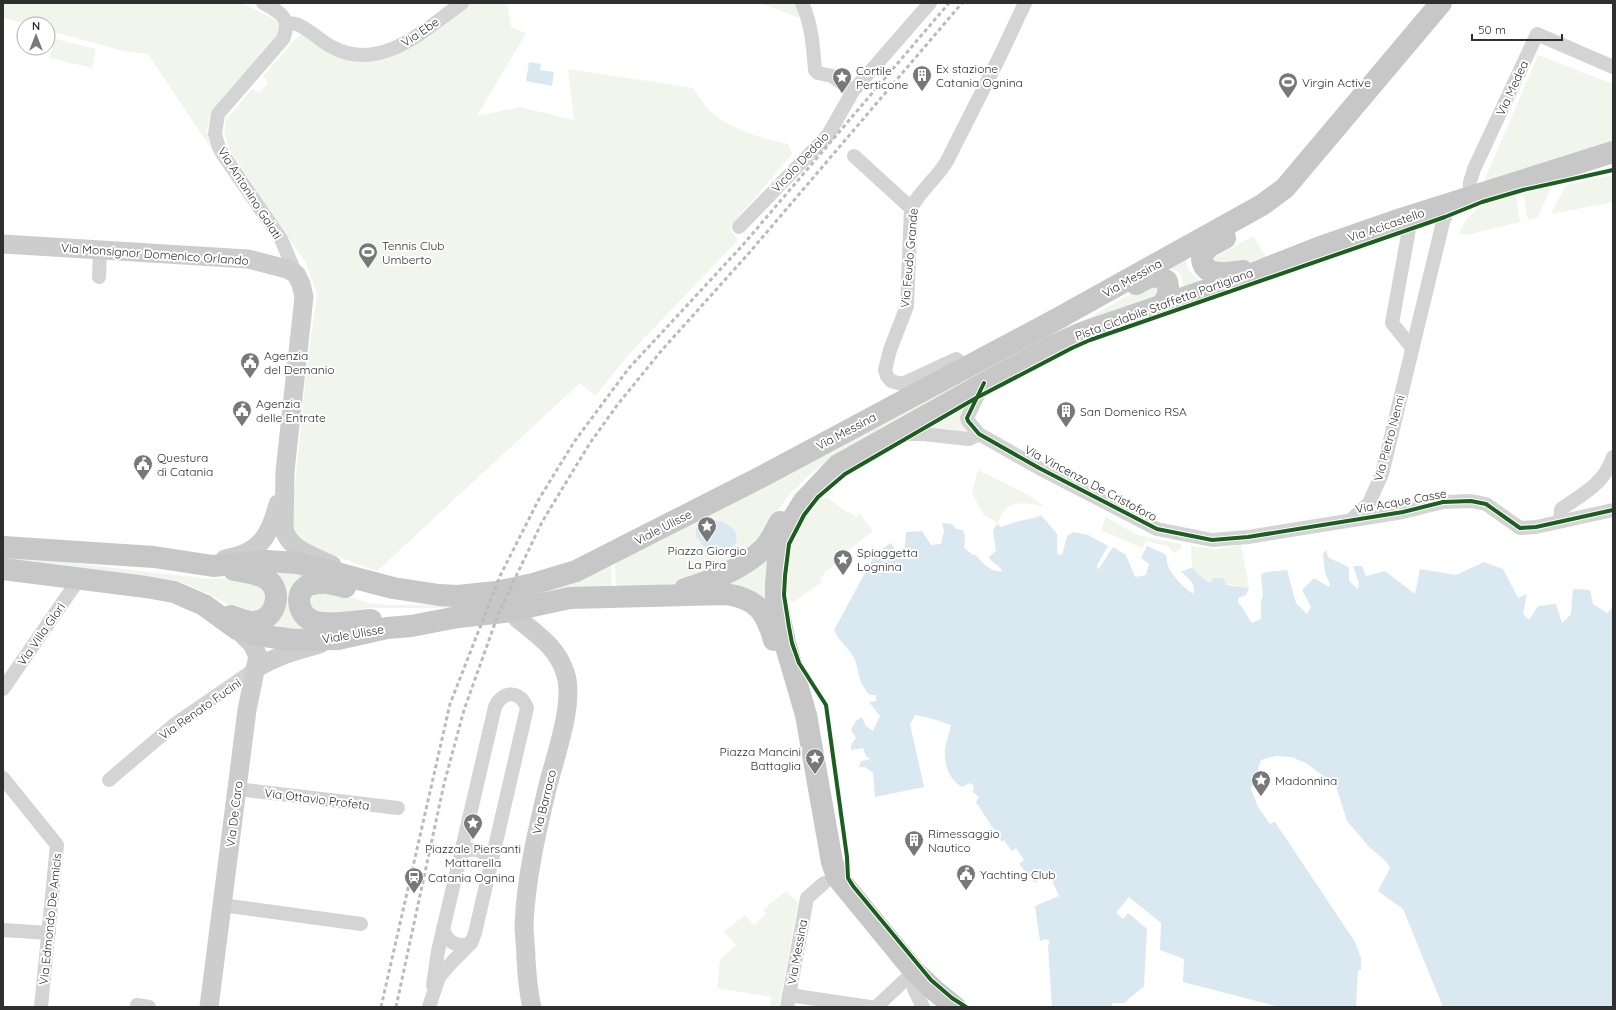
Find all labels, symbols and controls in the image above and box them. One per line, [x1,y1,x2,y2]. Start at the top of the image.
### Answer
street label: Via Ebe [398,14,442,50]
north arrow [16,16,56,56]
scale bar [1472,16,1562,42]
text: N [32,19,40,33]
text: 50 m [1478,22,1506,37]
street label: Via Medea [1493,58,1531,118]
place label: Ex stazione Catania Ognina [936,61,1023,90]
place label: Cortile Perticone [856,63,908,92]
building icon: Ex stazione Catania Ognina [911,64,933,92]
place icon: Cortile Perticone [831,66,853,94]
sports icon: Virgin Active [1277,71,1299,99]
place label: Virgin Active [1302,75,1371,90]
street label: Vicolo Dedalo [768,129,832,195]
street label: Via Antonino Galati [215,144,285,242]
street label: Via Acicastello [1346,205,1426,245]
street label: Via Feudo Grande [897,207,921,309]
place label: Tennis Club Umberto [382,238,445,267]
street label: Via Monsignor Domenico Orlando [61,240,249,268]
sports icon: Tennis Club Umberto [357,241,379,269]
street label: Via Messina [1100,255,1164,301]
street label: Pista Ciclabile Staffetta Partigiana [1073,265,1255,343]
place label: Agenzia del Demanio [264,348,335,377]
public building icon: Agenzia del Demanio [239,351,261,379]
street label: Via Pietro Nenni [1370,393,1408,483]
place label: Agenzia delle Entrate [256,396,326,425]
public building icon: Agenzia delle Entrate [231,399,253,427]
building icon: San Domenico RSA [1055,400,1077,428]
place label: San Domenico RSA [1080,404,1187,419]
street label: Via Messina [813,409,879,453]
street label: Via Vincenzo De Cristoforo [1022,442,1160,524]
place label: Questura di Catania [157,450,213,479]
public building icon: Questura di Catania [132,453,154,481]
street label: Via Acque Casse [1354,486,1448,516]
street label: Viale Ulisse [632,506,694,548]
place icon: Piazza Giorgio La Pira [696,515,718,543]
place label: Piazza Giorgio La Pira [668,543,746,572]
place label: Spiaggetta Lognina [857,545,918,574]
place icon: Spiaggetta Lognina [832,548,854,576]
street label: Via Villa Glori [14,600,68,668]
street label: Viale Ulisse [321,621,385,647]
street label: Via Renato Fucini [156,675,244,743]
place label: Piazza Mancini Battaglia [720,744,801,773]
place icon: Piazza Mancini Battaglia [804,747,826,775]
street label: Via Barraco [529,768,559,836]
place icon: Madonnina [1250,769,1272,797]
place label: Madonnina [1275,773,1337,788]
street label: Via De Caro [222,780,246,848]
street label: Via Ottavio Profeta [264,785,370,813]
place icon: Piazzale Piersanti Mattarella [462,812,484,840]
place label: Rimessaggio Nautico [928,826,1000,855]
building icon: Rimessaggio Nautico [903,829,925,857]
place label: Piazzale Piersanti Mattarella [425,841,521,870]
street label: Via Edmondo De Amicis [36,852,64,986]
public building icon: Yachting Club [955,863,977,891]
station icon: Catania Ognina [403,866,425,894]
place label: Yachting Club [980,867,1056,882]
place label: Catania Ognina [428,870,515,885]
street label: Via Messina [784,918,810,986]

